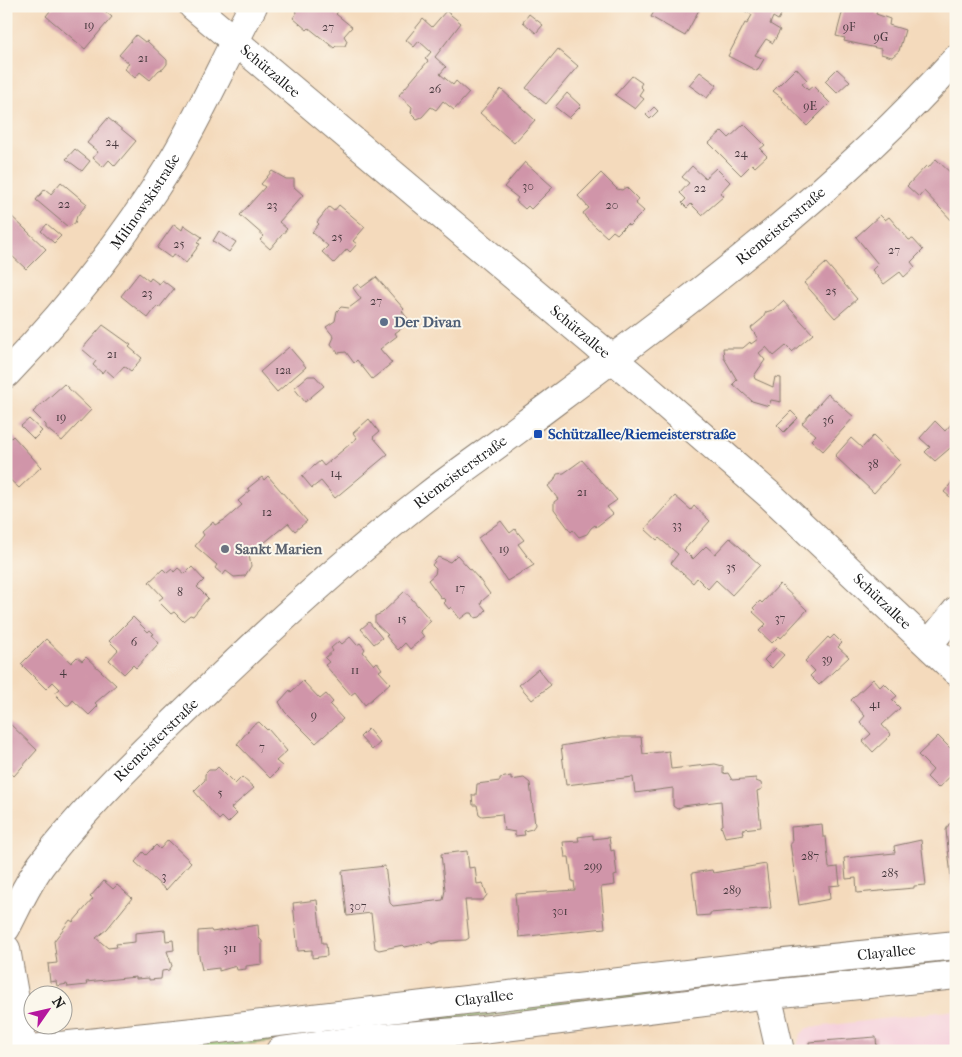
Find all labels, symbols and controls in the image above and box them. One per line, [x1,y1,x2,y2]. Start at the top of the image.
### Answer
house number: 19 [84,18,94,32]
house number: 27 [322,20,334,34]
house number: 9F [843,20,856,34]
house number: 9G [874,30,889,44]
street label: Schützallee [237,41,304,102]
house number: 21 [138,51,148,65]
house number: 26 [429,82,442,96]
house number: 9E [803,99,817,113]
house number: 24 [105,135,120,149]
house number: 24 [734,146,749,160]
street label: Milinowskistraße [106,150,184,253]
house number: 30 [522,179,534,193]
house number: 22 [694,181,706,195]
street label: Riemeisterstraße [732,183,829,269]
house number: 22 [58,197,70,211]
house number: 23 [266,198,278,212]
house number: 20 [606,198,618,212]
house number: 25 [331,230,343,244]
house number: 25 [173,237,185,251]
house number: 27 [888,243,900,257]
house number: 25 [825,284,837,298]
house number: 23 [141,286,153,300]
house number: 27 [370,294,382,308]
street label: Schützallee [547,301,614,362]
place label: Der Divan [394,313,461,331]
marker: Der Divan [378,316,390,328]
house number: 21 [107,347,117,361]
house number: 12a [275,363,291,377]
house number: 19 [56,410,66,424]
house number: 36 [822,413,834,427]
place label: Schützallee/Riemeisterstraße [548,425,737,443]
marker: Schützallee/Riemeisterstraße [532,428,544,440]
street label: Riemeisterstraße [410,431,511,512]
house number: 38 [868,457,878,471]
house number: 14 [330,466,343,480]
house number: 21 [577,485,587,499]
house number: 12 [262,505,272,519]
house number: 33 [672,518,682,532]
place label: Sankt Marien [235,540,322,558]
house number: 19 [499,542,509,556]
marker: Sankt Marien [219,543,231,555]
house number: 35 [726,560,736,574]
street label: Schützallee [850,570,915,633]
house number: 17 [455,581,465,595]
house number: 8 [177,585,183,599]
house number: 37 [775,611,786,625]
house number: 15 [397,612,407,626]
house number: 6 [131,635,138,649]
house number: 39 [821,652,833,666]
house number: 11 [351,663,359,677]
house number: 4 [59,664,67,678]
street label: Riemeisterstraße [110,694,202,785]
house number: 41 [869,697,881,711]
house number: 9 [311,708,317,722]
house number: 7 [259,740,265,754]
house number: 5 [217,786,223,800]
house number: 287 [801,849,819,863]
house number: 299 [584,859,602,873]
house number: 285 [881,866,899,880]
house number: 3 [162,869,167,883]
house number: 289 [723,883,741,897]
house number: 307 [349,899,367,913]
house number: 301 [552,904,568,918]
street label: Clayallee [856,940,917,964]
house number: 311 [223,941,237,955]
north arrow [22,984,72,1034]
street label: Clayallee [454,985,515,1010]
text: N [48,994,69,1012]

